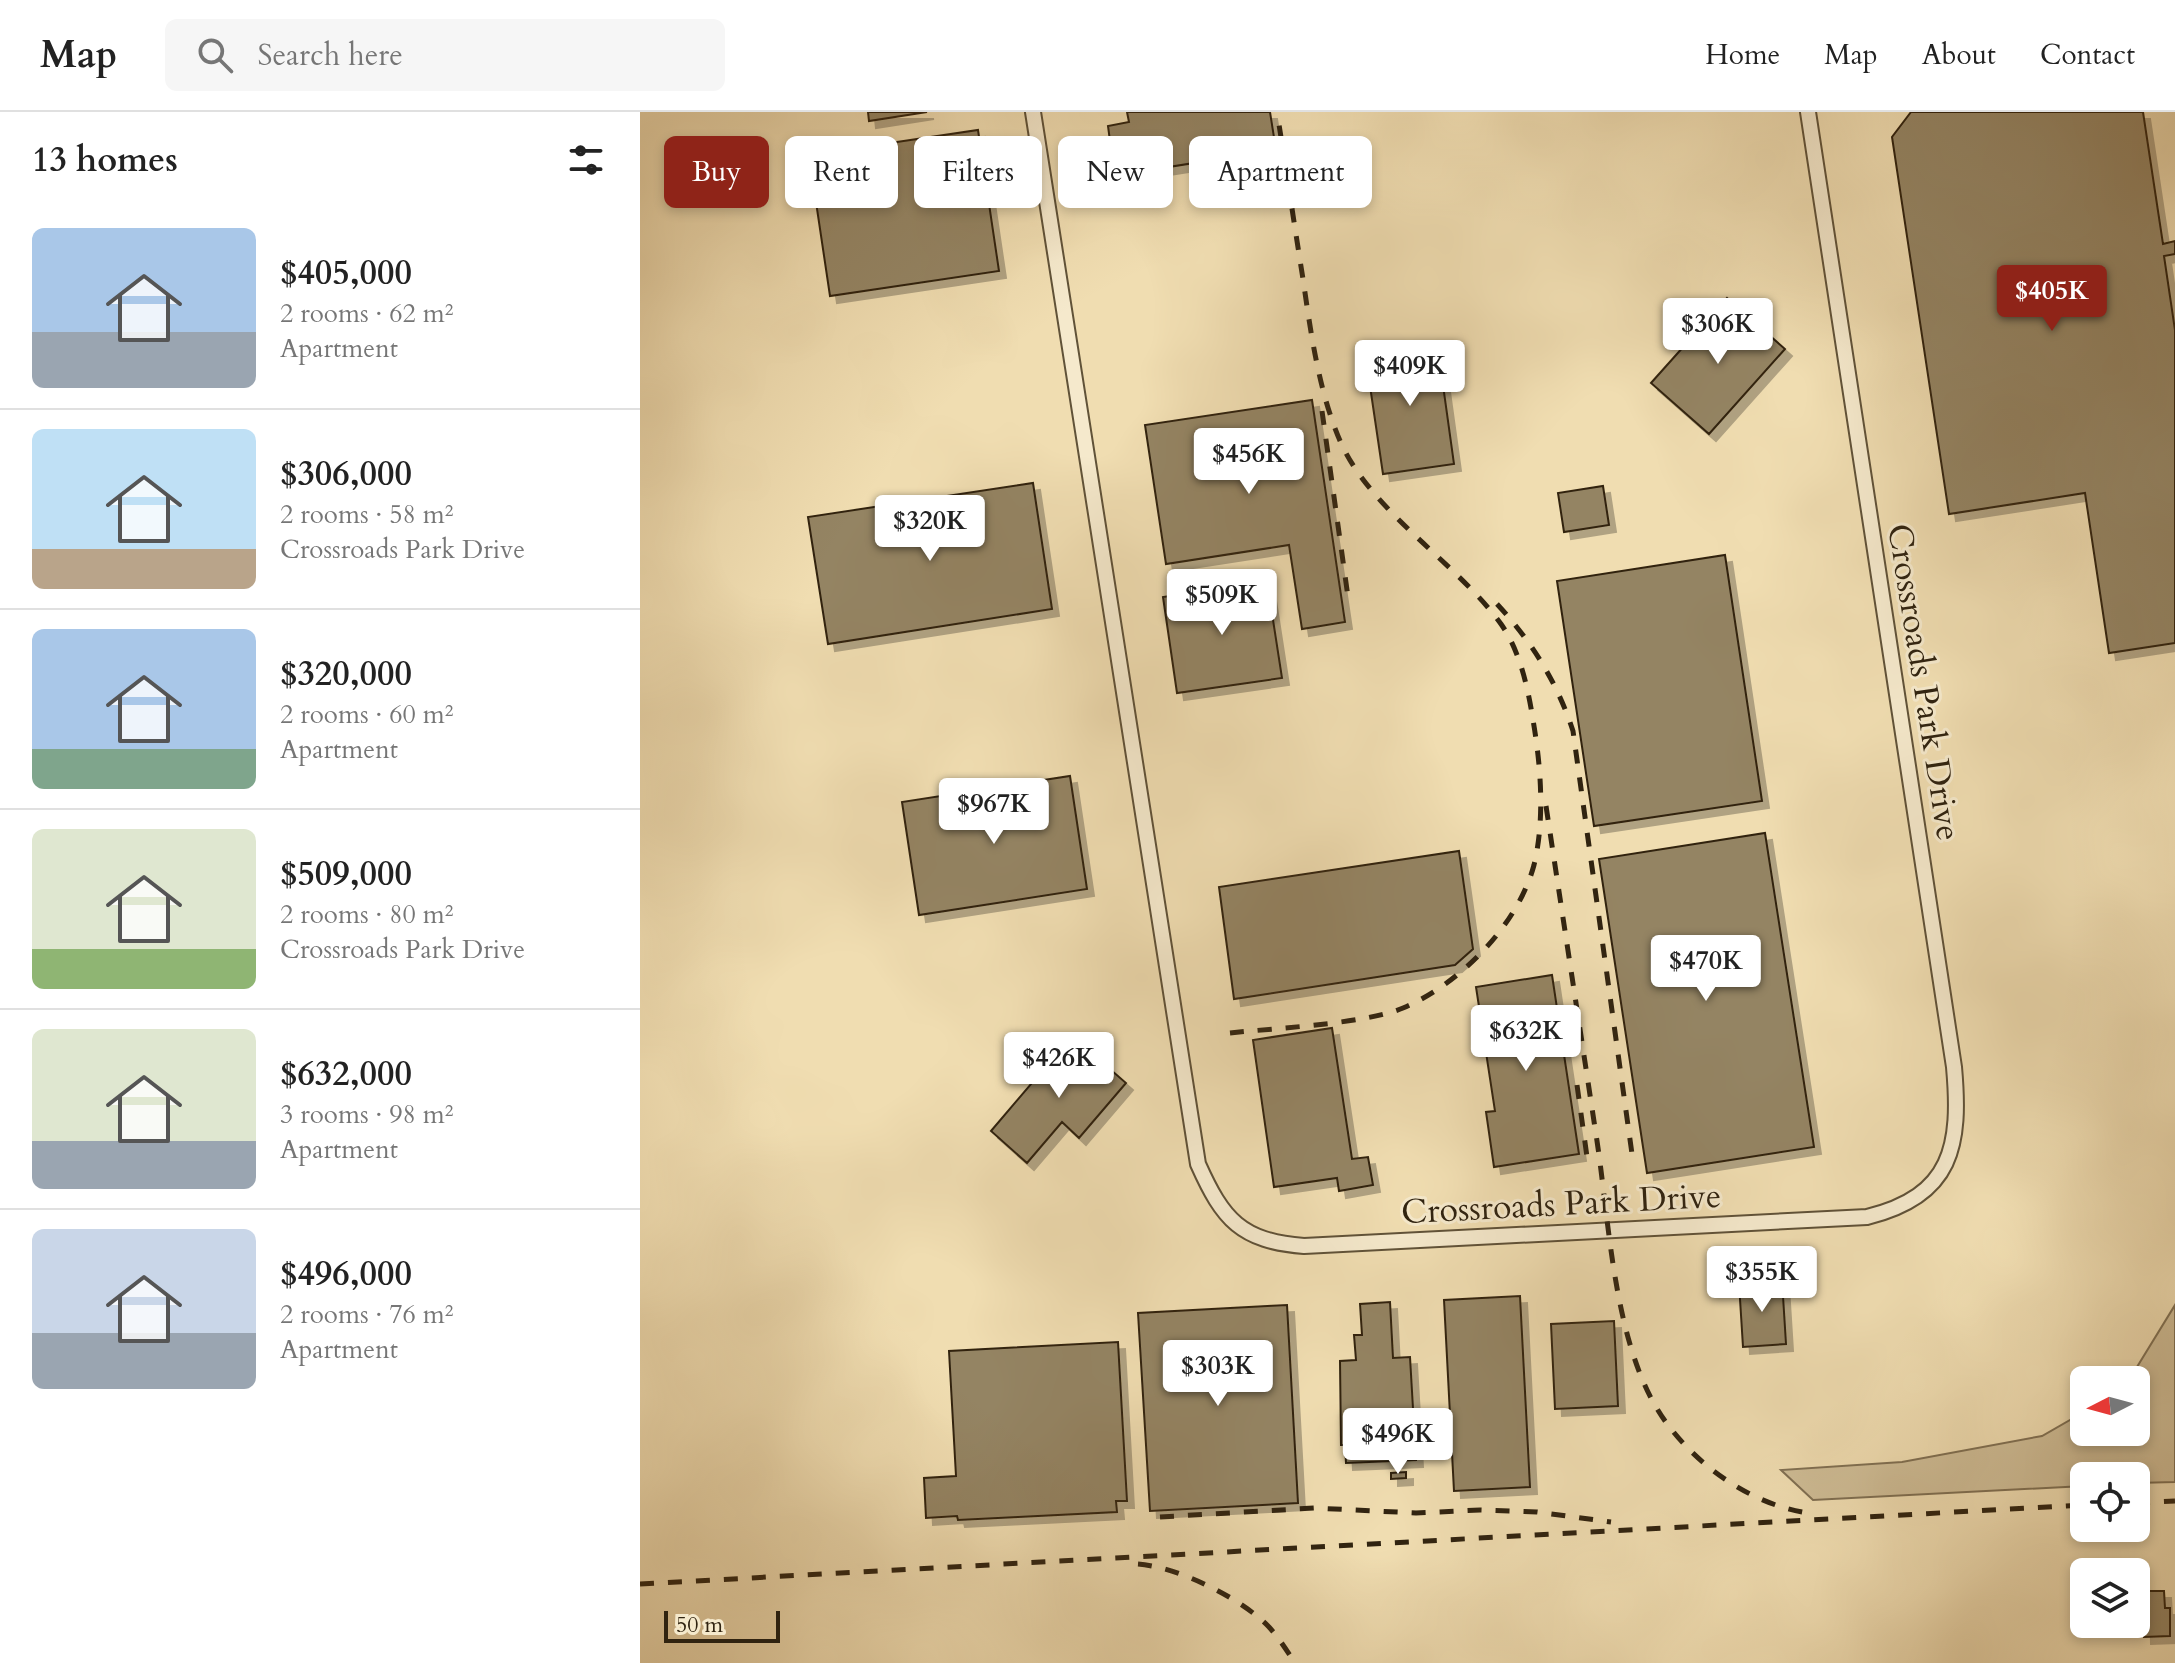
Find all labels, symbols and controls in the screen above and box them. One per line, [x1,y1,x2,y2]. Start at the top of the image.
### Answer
search box [165,19,725,91]
text: Map [40,29,117,81]
icon: search [193,33,237,77]
text: Search here [257,35,403,76]
text: Home [1705,36,1780,74]
text: Map [1824,36,1878,74]
text: About [1922,36,1996,74]
text: Contact [2040,36,2135,74]
chip: Buy [664,136,769,208]
chip: Rent [785,136,898,208]
chip: Filters [914,136,1042,208]
chip: New [1058,136,1173,208]
chip: Apartment [1189,136,1372,208]
text: 13 homes [32,137,178,183]
icon: filters [564,138,608,182]
text: $405,000 [280,250,412,296]
icon: home [96,260,192,356]
pin: $405K [1996,265,2108,333]
text: $405K [2015,273,2089,308]
text: 2 rooms · 62 m² [280,296,453,331]
pin: $306K [1662,298,1774,366]
text: $306K [1681,306,1755,341]
text: Apartment [280,331,398,366]
pin: $409K [1354,340,1466,408]
text: $409K [1373,348,1447,383]
pin: $456K [1193,428,1305,496]
text: $456K [1212,436,1286,471]
text: $306,000 [280,451,412,497]
icon: home [96,461,192,557]
pin: $320K [874,495,986,563]
text: 2 rooms · 58 m² [280,497,453,532]
text: $320K [893,503,967,538]
street label: Crossroads Park Drive [1876,520,1972,844]
text: Crossroads Park Drive [280,532,525,567]
pin: $509K [1166,569,1278,637]
text: $509K [1185,577,1259,612]
text: $320,000 [280,651,412,697]
icon: home [96,661,192,757]
text: 2 rooms · 60 m² [280,697,453,732]
text: Apartment [280,732,398,767]
pin: $967K [938,778,1050,846]
text: $967K [957,786,1031,821]
text: $509,000 [280,851,412,897]
icon: home [96,861,192,957]
text: 2 rooms · 80 m² [280,897,453,932]
text: Crossroads Park Drive [280,932,525,967]
pin: $470K [1650,935,1762,1003]
text: $470K [1669,943,1743,978]
pin: $632K [1470,1005,1582,1073]
text: $632K [1489,1013,1563,1048]
pin: $426K [1003,1032,1115,1100]
text: $426K [1022,1040,1096,1075]
text: $632,000 [280,1051,412,1097]
icon: home [96,1061,192,1157]
text: 3 rooms · 98 m² [280,1097,453,1132]
text: Apartment [280,1132,398,1167]
street label: Crossroads Park Drive [1400,1173,1722,1235]
pin: $355K [1706,1246,1818,1314]
text: $496,000 [280,1251,412,1297]
text: $355K [1725,1254,1799,1289]
icon: home [96,1261,192,1357]
text: 2 rooms · 76 m² [280,1297,453,1332]
text: Apartment [280,1332,398,1367]
pin: $303K [1162,1340,1274,1408]
text: $303K [1181,1348,1255,1383]
north arrow [2070,1366,2150,1446]
map controls [2070,1366,2150,1638]
pin: $496K [1342,1408,1454,1476]
text: $496K [1361,1416,1435,1451]
button: locate [2070,1462,2150,1542]
button: layers [2070,1558,2150,1638]
scale bar [664,1607,780,1643]
text: 50 m [676,1610,723,1640]

